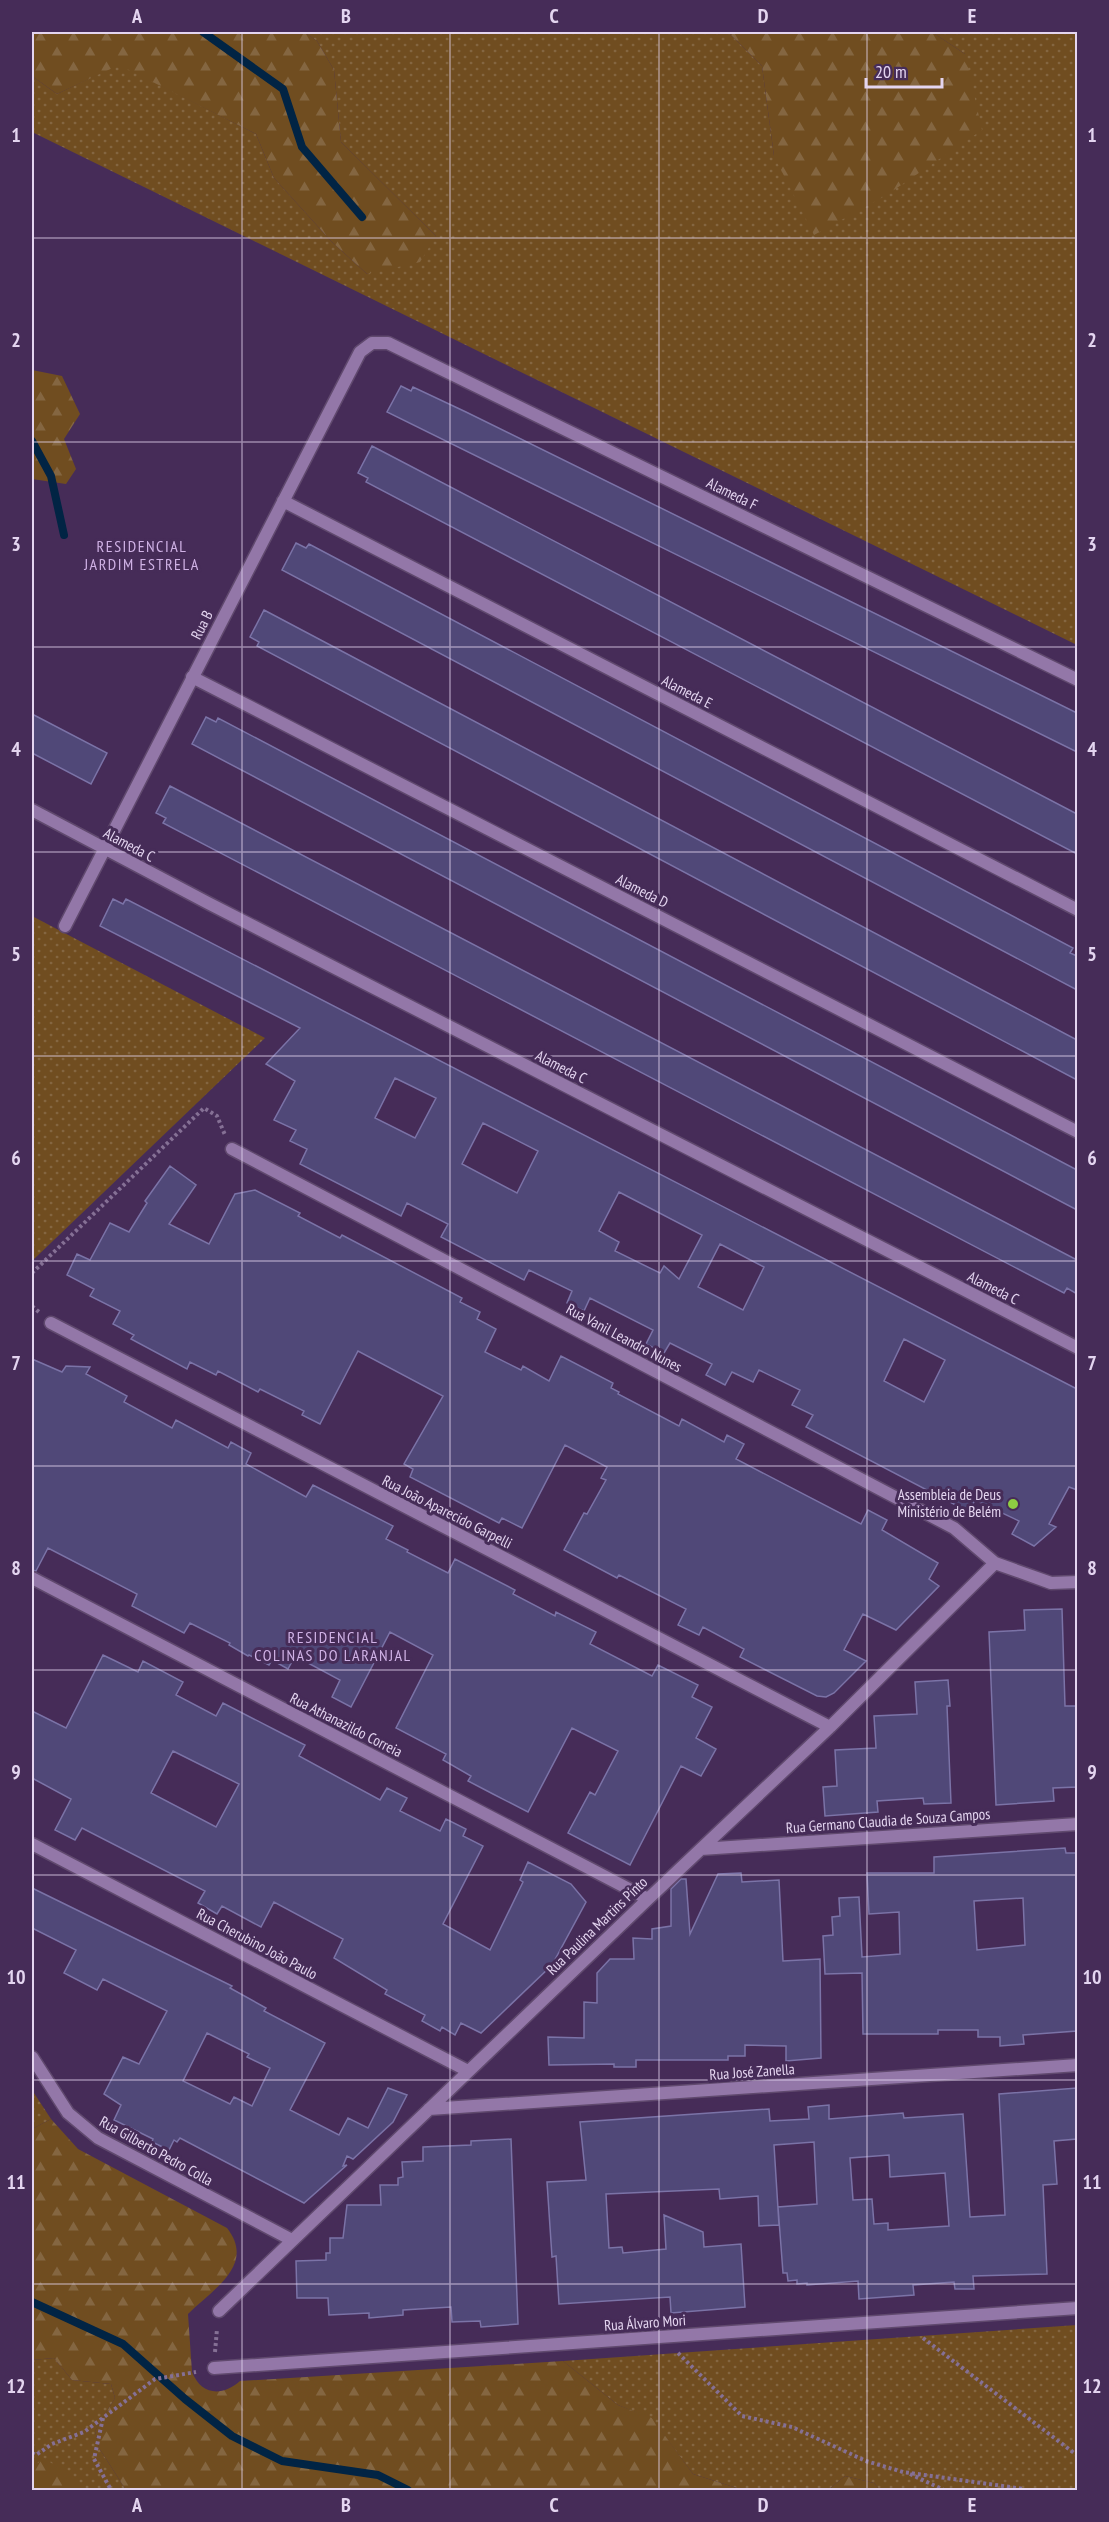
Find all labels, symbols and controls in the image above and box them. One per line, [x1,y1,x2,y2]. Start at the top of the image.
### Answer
text: A [131,3,143,29]
text: B [341,3,351,29]
text: C [549,3,559,29]
text: D [758,3,769,29]
text: E [968,3,976,29]
scale bar [866,51,942,89]
text: 20 m [875,60,907,83]
text: 1 [11,122,21,148]
text: 1 [1087,122,1097,148]
text: 2 [11,327,21,353]
text: 2 [1087,327,1097,353]
street label: Alameda F [704,473,761,514]
text: 3 [11,531,21,557]
text: 3 [1087,531,1097,557]
district label: RESIDENCIAL JARDIM ESTRELA [83,536,200,574]
street label: Rua B [186,607,217,642]
street label: Alameda E [659,671,716,712]
text: 4 [11,736,21,762]
text: 4 [1087,736,1097,762]
street label: Alameda C [100,823,158,866]
street label: Alameda D [613,869,672,912]
text: 5 [11,941,21,967]
text: 5 [1087,941,1097,967]
street label: Alameda C [532,1046,590,1088]
text: 6 [11,1145,21,1171]
text: 6 [1087,1145,1097,1171]
street label: Alameda C [964,1267,1022,1309]
street label: Rua Vanil Leandro Nunes [563,1299,685,1376]
text: 7 [11,1350,21,1376]
text: 7 [1087,1350,1097,1376]
street label: Rua João Aparecido Garpelli [379,1471,515,1553]
place label: Assembleia de Deus Ministério de Belém [897,1485,1001,1521]
marker: Assembleia de Deus Ministério de Belém [1006,1497,1020,1511]
text: 8 [11,1555,21,1581]
text: 8 [1087,1555,1097,1581]
district label: RESIDENCIAL COLINAS DO LARANJAL [254,1627,412,1665]
street label: Rua Athanazildo Correia [287,1688,406,1761]
text: 9 [11,1759,21,1785]
text: 9 [1087,1759,1097,1785]
street label: Rua Germano Claudia de Souza Campos [785,1804,991,1837]
street label: Rua Paulina Martins Pinto [542,1872,651,1979]
street label: Rua Cherubino João Paulo [194,1904,321,1983]
text: 10 [6,1964,26,1990]
text: 10 [1082,1964,1102,1990]
street label: Rua José Zanella [709,2059,795,2084]
street label: Rua Gilberto Pedro Colla [96,2112,216,2190]
text: 11 [6,2169,26,2195]
text: 11 [1082,2169,1102,2195]
street label: Rua Álvaro Mori [603,2310,687,2335]
text: 12 [6,2373,26,2399]
text: 12 [1082,2373,1102,2399]
text: A [131,2492,143,2518]
text: B [341,2492,351,2518]
text: C [549,2492,559,2518]
text: D [758,2492,769,2518]
text: E [968,2492,976,2518]

